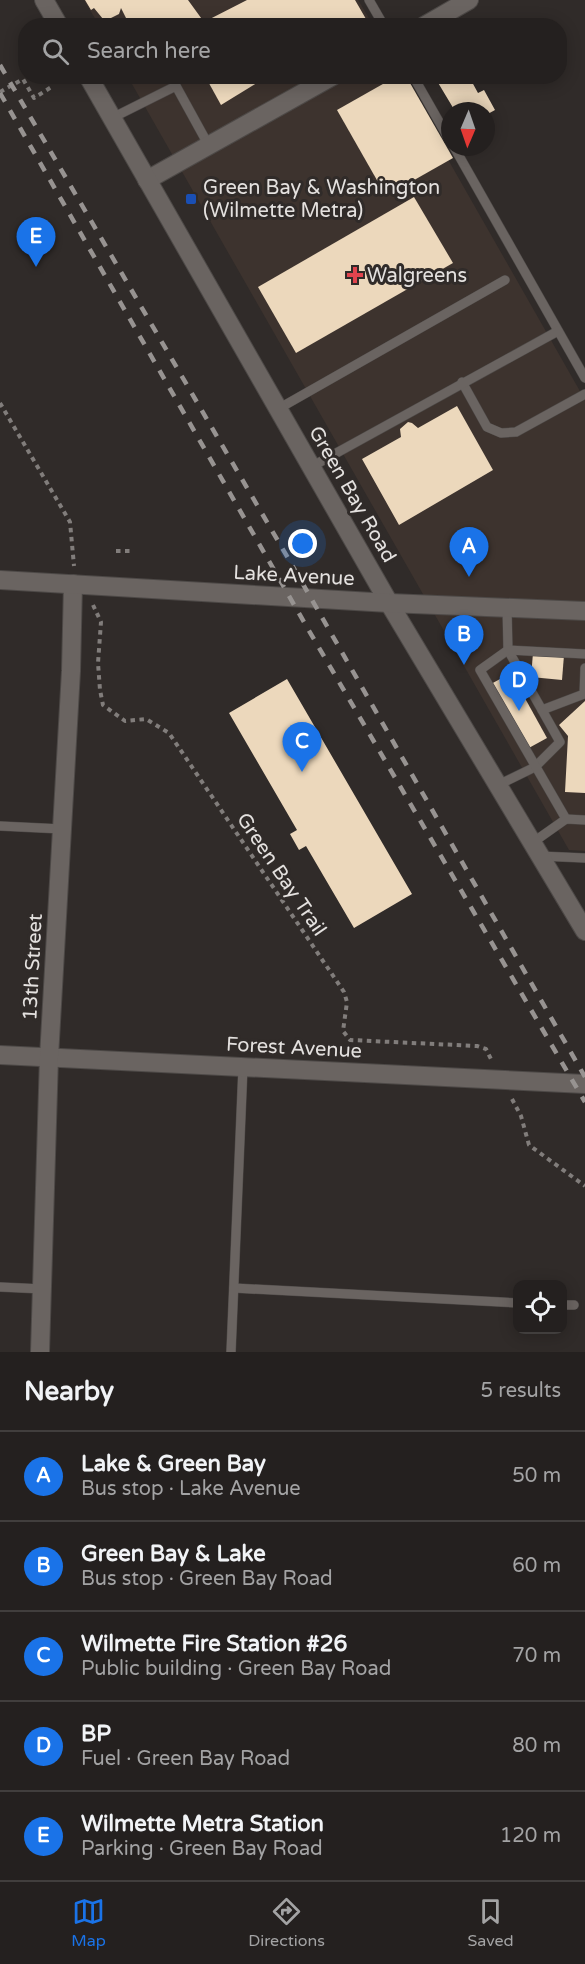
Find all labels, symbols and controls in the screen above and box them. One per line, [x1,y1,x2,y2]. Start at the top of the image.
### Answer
search box [18,18,567,84]
icon: search [39,35,72,68]
text: Search here [87,38,211,64]
north arrow [441,102,495,156]
place label: Green Bay & Washington (Wilmette Metra) [203,176,440,223]
marker: Green Bay & Washington (Wilmette Metra) [184,192,198,206]
pin: E [16,218,56,267]
place label: Walgreens [367,264,467,288]
marker: Walgreens [348,268,362,282]
street label: Green Bay Road [303,422,401,567]
pin: A [450,528,488,577]
your location [288,529,317,558]
street label: Lake Avenue [233,561,355,591]
pin: B [444,616,484,665]
pin: D [500,662,538,711]
pin: C [282,722,322,772]
street label: Green Bay Trail [231,808,331,941]
street label: 13th Street [18,912,48,1021]
street label: Forest Avenue [225,1032,363,1064]
map controls [513,1280,567,1334]
button: locate [513,1280,567,1334]
text: Nearby [24,1376,114,1407]
text: 5 results [481,1379,561,1403]
text: Lake & Green Bay [81,1451,266,1477]
text: A [36,1464,51,1488]
text: 50 m [512,1464,561,1488]
text: Bus stop · Lake Avenue [81,1477,301,1501]
text: Green Bay & Lake [81,1541,266,1567]
text: B [37,1554,50,1578]
text: 60 m [512,1554,561,1578]
text: Bus stop · Green Bay Road [81,1567,333,1591]
text: Wilmette Fire Station #26 [81,1631,347,1657]
text: C [37,1644,50,1668]
text: 70 m [512,1644,561,1668]
text: Public building · Green Bay Road [81,1657,391,1681]
text: BP [81,1721,111,1747]
text: D [36,1734,51,1758]
text: 80 m [512,1734,561,1758]
text: Fuel · Green Bay Road [81,1747,290,1771]
text: Wilmette Metra Station [81,1811,324,1837]
text: E [37,1824,50,1848]
text: 120 m [500,1824,561,1848]
text: Parking · Green Bay Road [81,1837,323,1861]
tab: Map [71,1895,106,1951]
tab: Directions [248,1895,325,1951]
tab: Saved [467,1895,514,1951]

